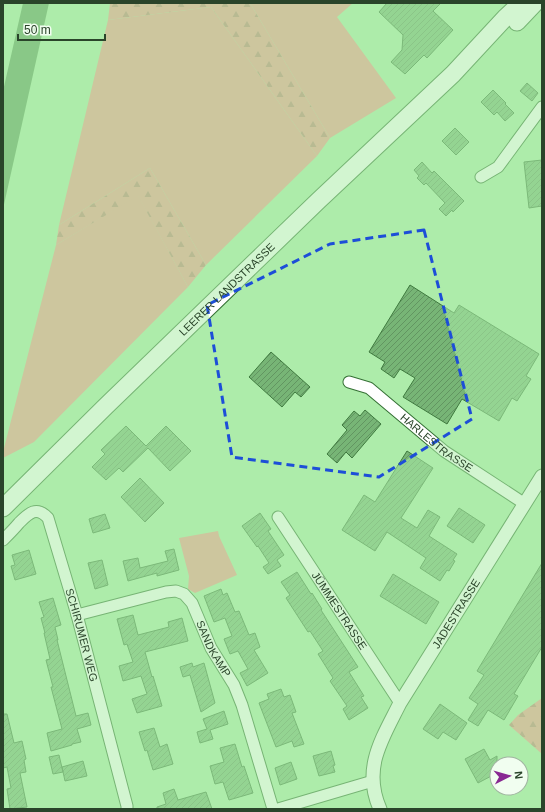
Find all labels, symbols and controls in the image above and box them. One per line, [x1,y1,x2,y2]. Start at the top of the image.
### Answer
scale bar [18,16,105,42]
text: 50 m [24,23,51,37]
street label: LEERER LANDSTRASSE [177,240,277,338]
street label: HARLESTRASSE [398,411,475,474]
street label: JÜMMESTRASSE [310,570,369,652]
street label: JADESTRASSE [430,577,482,650]
street label: SCHIRUMER WEG [63,587,100,683]
street label: SANDKAMP [194,619,233,679]
north arrow [489,756,529,796]
text: N [513,770,525,780]

